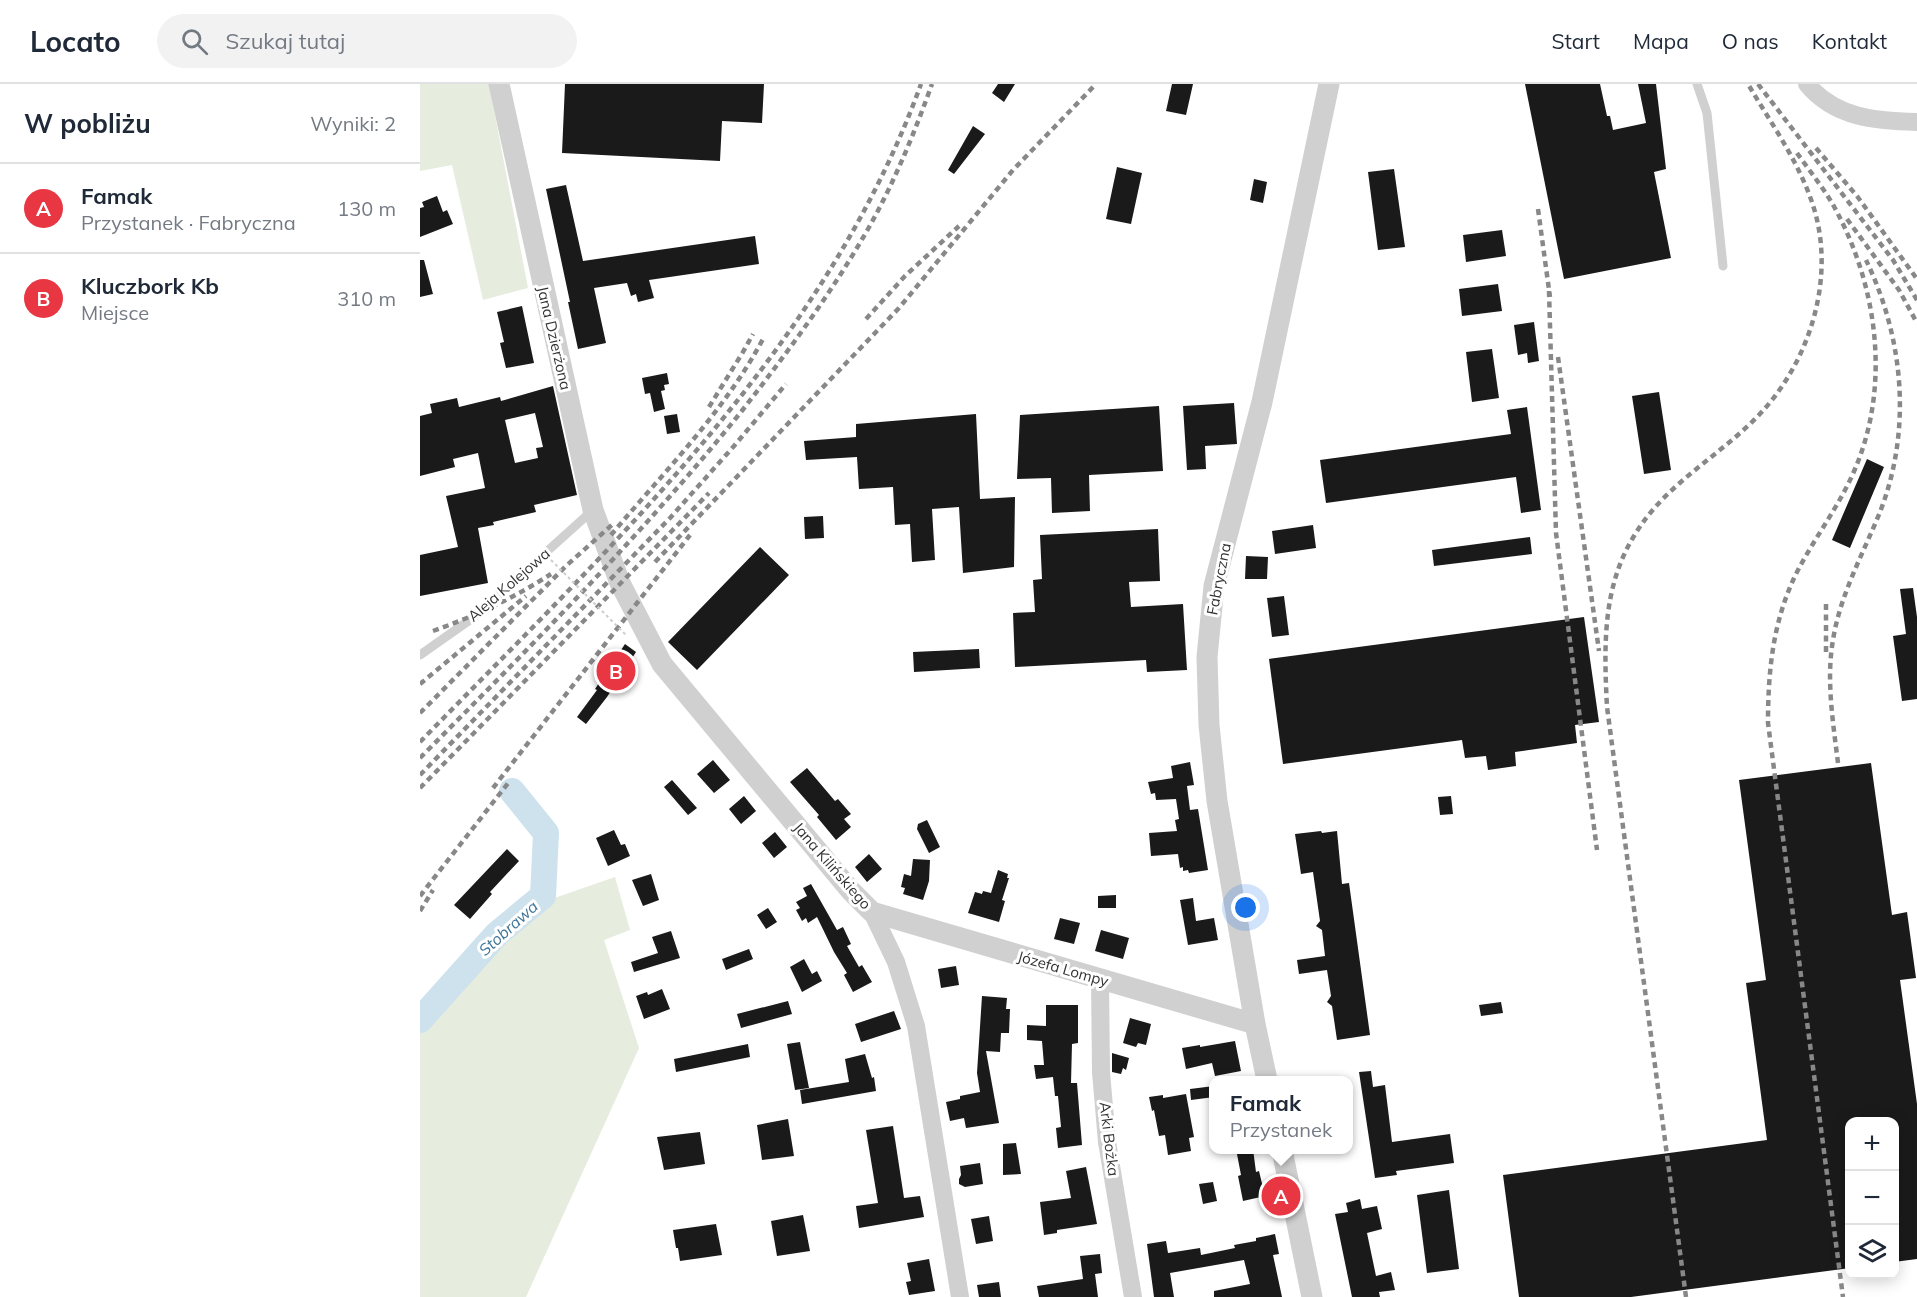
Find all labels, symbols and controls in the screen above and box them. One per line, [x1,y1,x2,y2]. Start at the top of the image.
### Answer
search box [157,14,577,68]
text: Locato [30,24,121,59]
icon: search [178,25,211,58]
text: Szukaj tutaj [226,27,345,55]
text: Start [1551,28,1600,54]
text: Mapa [1633,28,1689,54]
text: O nas [1722,28,1779,54]
text: Kontakt [1812,28,1887,54]
text: W pobliżu [24,107,151,140]
text: Wyniki: 2 [310,111,396,136]
text: Famak [81,182,152,210]
text: A [36,196,51,221]
text: 130 m [337,196,396,221]
text: Przystanek · Fabryczna [81,210,296,235]
text: Kluczbork Kb [81,272,219,300]
street label: Jana Dzierżona [533,284,576,392]
text: B [37,286,50,311]
text: 310 m [337,286,396,311]
text: Miejsce [81,300,149,325]
street label: Fabryczna [1202,541,1235,616]
street label: Aleja Kolejowa [464,544,554,626]
pin: B [596,648,636,694]
street label: Jana Kilińskiego [789,818,875,913]
your location [1231,893,1260,922]
water label: Stobrawa [474,896,542,960]
street label: Józefa Lompy [1015,946,1111,991]
popup [1209,1076,1353,1154]
text: Famak [1230,1089,1301,1117]
street label: Arki Bożka [1096,1101,1123,1177]
text: Przystanek [1230,1117,1332,1142]
map controls [1845,1117,1899,1279]
button: + [1845,1117,1899,1171]
button: − [1845,1171,1899,1225]
pin: A [1262,1174,1300,1218]
button: layers [1845,1225,1899,1279]

